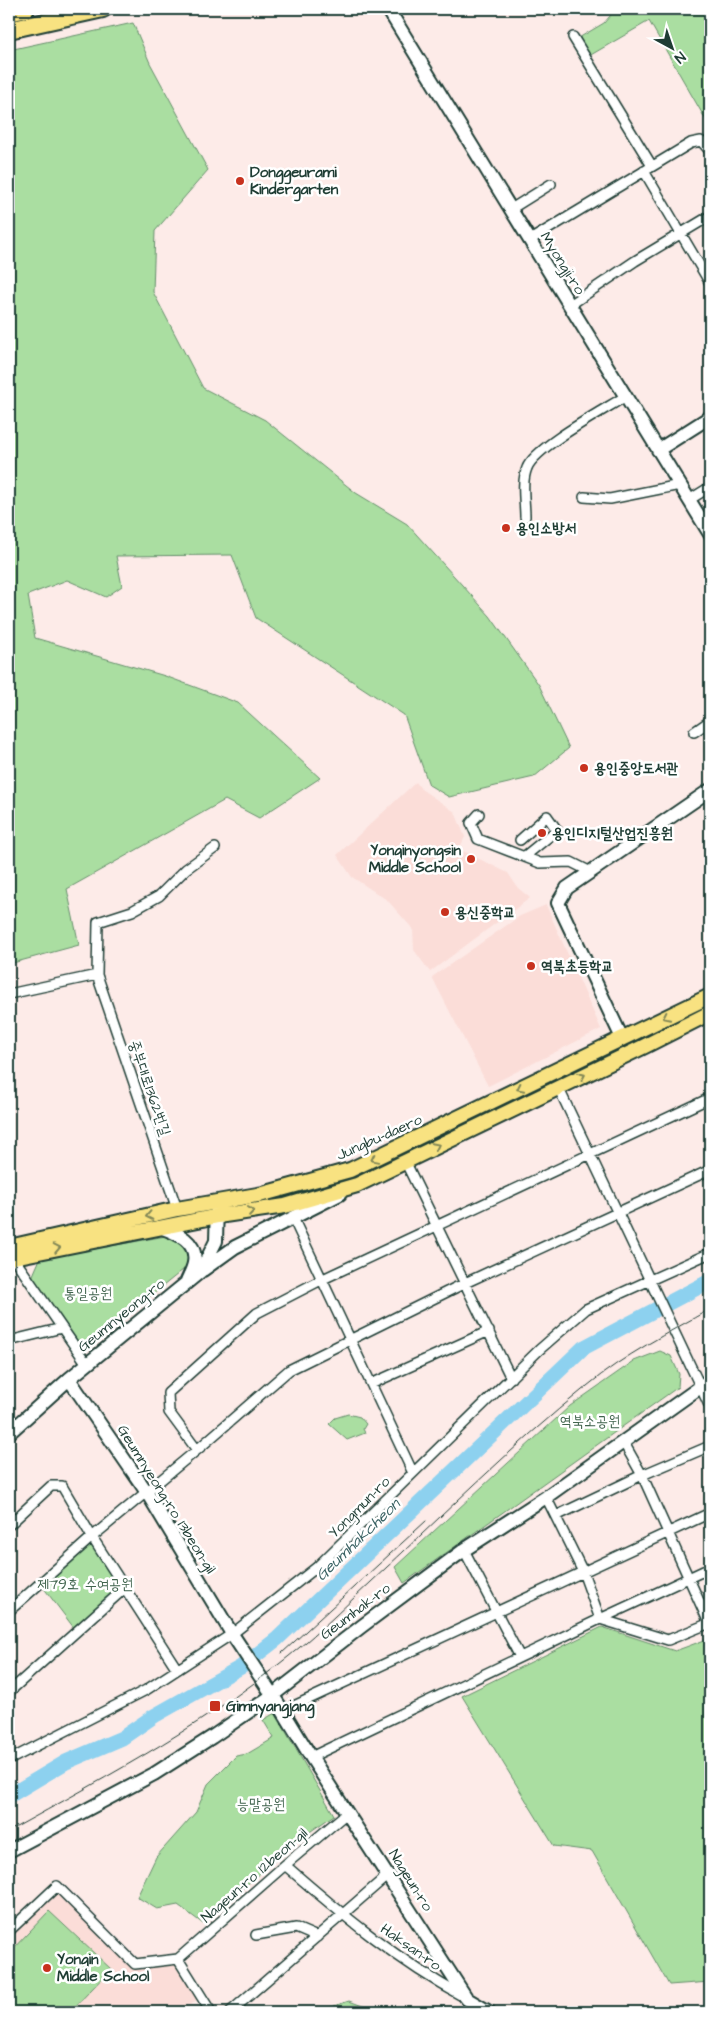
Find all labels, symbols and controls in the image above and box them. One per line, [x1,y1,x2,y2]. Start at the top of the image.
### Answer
north arrow [646,22,696,72]
text: N [670,47,690,68]
place label: Donggeurami Kindergarten [250,162,339,202]
marker: Donggeurami Kindergarten [234,175,246,187]
street label: Myongji-ro [534,228,590,300]
place label: 용인소방서 [516,518,576,539]
marker: 용인소방서 [500,522,512,534]
place label: 용인중앙도서관 [594,758,679,779]
marker: 용인중앙도서관 [578,762,590,774]
place label: 용인디지털산업진흥원 [552,823,673,844]
marker: 용인디지털산업진흥원 [536,827,548,839]
place label: Yonginyongsin Middle School [369,840,462,878]
marker: Yonginyongsin Middle School [465,853,477,865]
place label: 용신중학교 [455,902,515,923]
marker: 용신중학교 [439,906,451,918]
place label: 역북초등학교 [541,956,613,977]
marker: 역북초등학교 [525,960,537,972]
one-way arrow [663,1011,672,1021]
street label: 중부대로1362번길 [123,1037,176,1139]
one-way arrow [577,1071,586,1082]
one-way arrow [517,1082,526,1092]
street label: Jungbu-daero [333,1109,426,1167]
one-way arrow [431,1142,440,1153]
one-way arrow [370,1153,379,1163]
one-way arrow [247,1206,255,1217]
one-way arrow [145,1210,154,1220]
one-way arrow [52,1243,61,1254]
street label: Geumnyeong-ro [73,1273,170,1358]
park label: 통일공원 [64,1283,112,1304]
park label: 역북소공원 [560,1411,620,1432]
street label: Geumnyeong-ro 13beon-gil [111,1421,221,1578]
street label: Yongmun-ro [324,1471,396,1544]
water label: Geumhakcheon [311,1492,406,1586]
park label: 제79호 수여공원 [37,1574,133,1595]
street label: Geumhak-ro [316,1578,395,1645]
place label: Gimnyangjang [226,1696,315,1719]
marker: Gimnyangjang [208,1699,222,1713]
park label: 능말공원 [237,1794,285,1815]
street label: Nageun-ro 12beon-gil [196,1823,313,1928]
street label: Nageun-ro [382,1845,438,1916]
street label: Haksan-ro [376,1919,446,1976]
place label: Yongin Middle School [57,1949,150,1987]
marker: Yongin Middle School [41,1962,53,1974]

